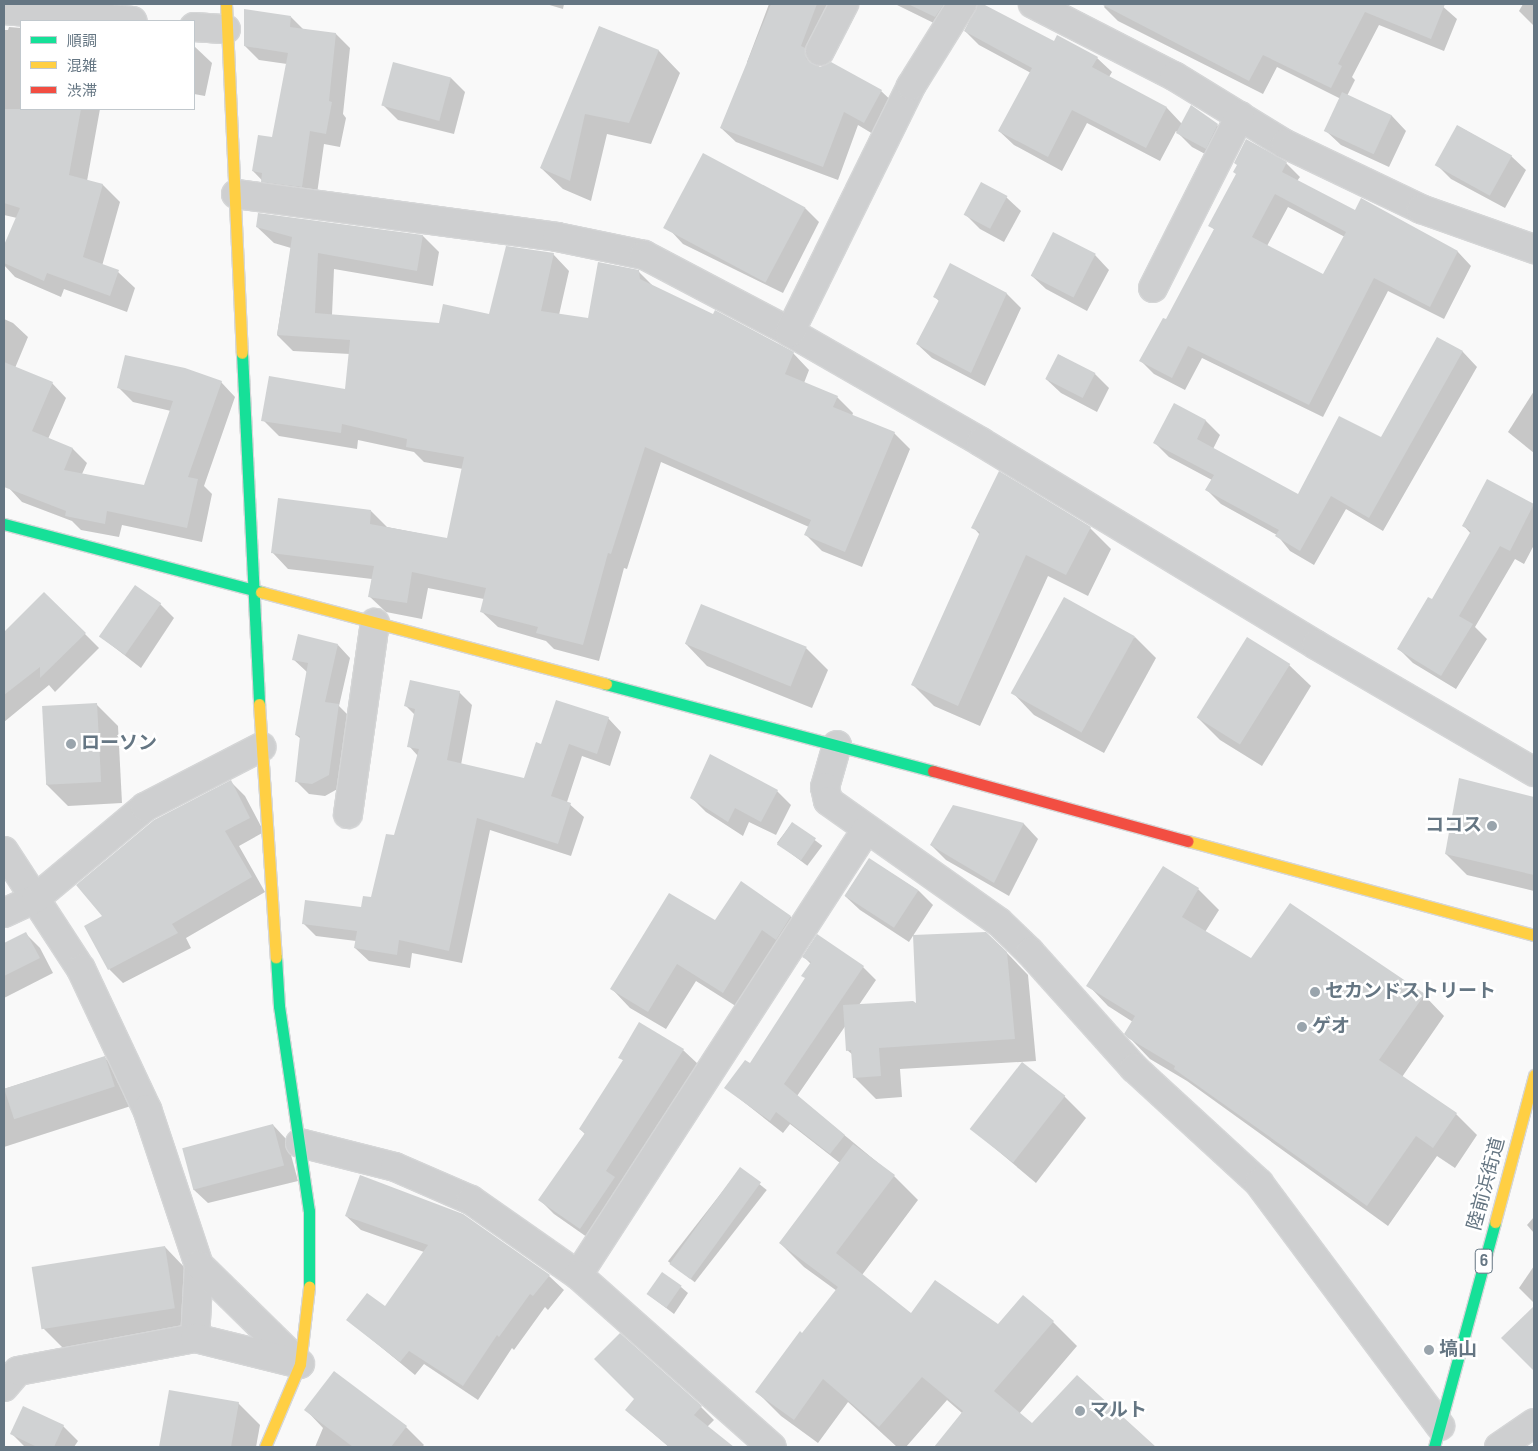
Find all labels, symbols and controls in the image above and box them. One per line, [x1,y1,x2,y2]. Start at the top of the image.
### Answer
legend [20,20,195,110]
text: 順調 [67,32,97,51]
text: 混雑 [67,57,97,76]
text: 渋滞 [67,82,97,101]
place label: ローソン [81,733,157,755]
marker: ローソン [65,738,77,750]
place label: ココス [1425,815,1482,837]
marker: ココス [1486,820,1498,832]
place label: セカンドストリート [1325,981,1496,1003]
marker: セカンドストリート [1309,986,1321,998]
place label: ゲオ [1312,1016,1350,1038]
marker: ゲオ [1296,1021,1308,1033]
street label: 陸前浜街道 [1464,1135,1510,1233]
road number: 6 [1474,1246,1494,1276]
place label: 塙山 [1439,1339,1477,1361]
marker: 塙山 [1423,1344,1435,1356]
place label: マルト [1090,1400,1147,1422]
marker: マルト [1074,1405,1086,1417]

